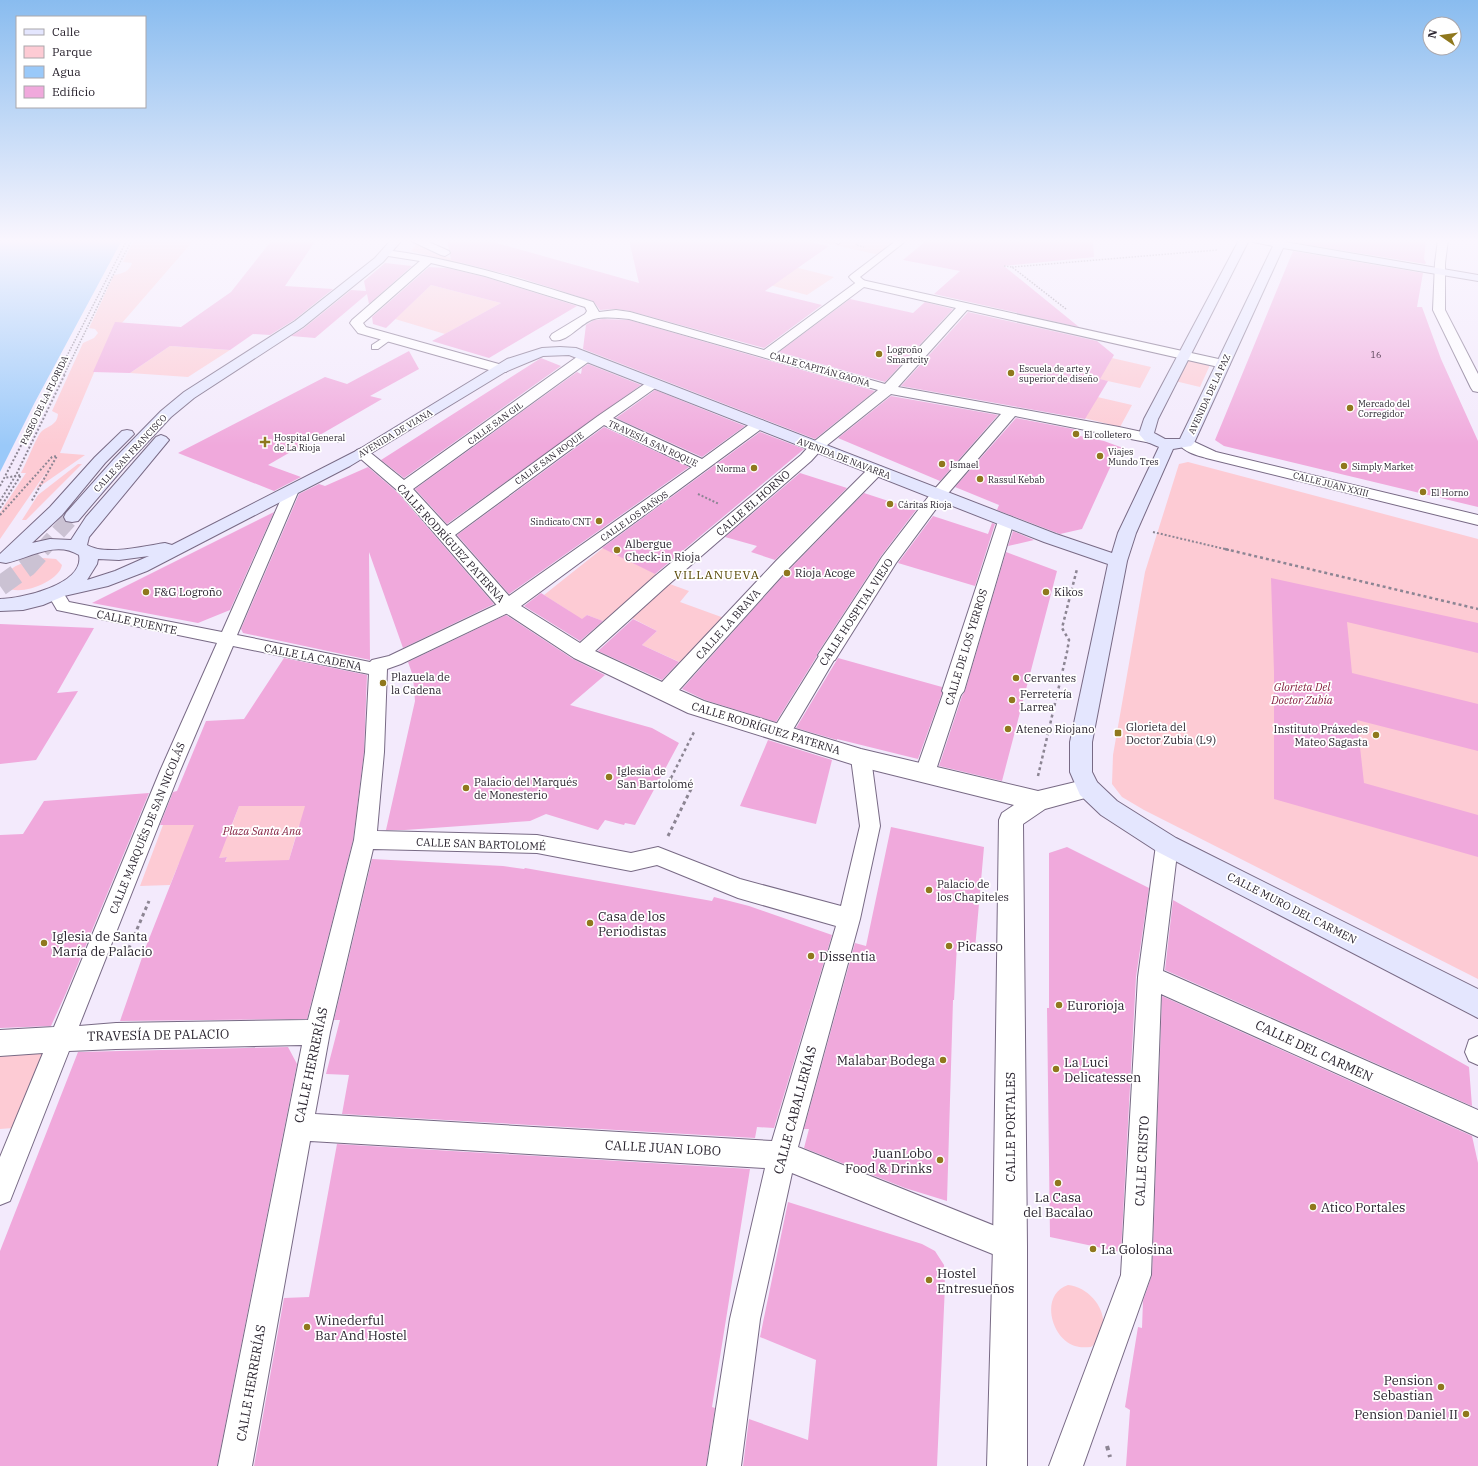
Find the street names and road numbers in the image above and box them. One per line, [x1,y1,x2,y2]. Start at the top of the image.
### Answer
street label: CALLE CAPITÁN GAONA [769,348,872,389]
street label: AVENIDA DE LA PAZ [1186,352,1232,436]
street label: PASEO DE LA FLORIDA [18,353,71,446]
street label: CALLE SAN GIL [465,399,525,447]
street label: AVENIDA DE VIANA [356,406,435,459]
street label: CALLE SAN FRANCISCO [91,412,169,494]
street label: TRAVESÍA SAN ROQUE [606,416,700,469]
street label: CALLE SAN ROQUE [513,429,586,487]
street label: AVENIDA DE NAVARRA [796,435,893,481]
street label: CALLE EL HORNO [713,467,793,539]
street label: CALLE JUAN XXIII [1292,469,1370,499]
street label: CALLE RODRÍGUEZ PATERNA [394,481,508,606]
street label: CALLE LOS BAÑOS [598,488,670,544]
street label: CALLE HOSPITAL VIEJO [816,556,896,668]
street label: CALLE LA BRAVA [693,586,764,662]
street label: CALLE DE LOS YERROS [942,587,990,707]
street label: CALLE PUENTE [95,607,179,637]
street label: CALLE LA CADENA [263,641,364,673]
street label: CALLE RODRÍGUEZ PATERNA [690,699,843,757]
street label: CALLE MARQUÉS DE SAN NICOLÁS [106,740,188,916]
street label: CALLE SAN BARTOLOMÉ [416,835,546,853]
street label: CALLE MURO DEL CARMEN [1225,869,1360,947]
street label: CALLE HERRERÍAS [290,1005,332,1125]
street label: CALLE DEL CARMEN [1252,1016,1376,1086]
street label: TRAVESÍA DE PALACIO [87,1025,229,1045]
street label: CALLE CABALLERÍAS [770,1044,820,1176]
street label: CALLE PORTALES [1002,1072,1019,1182]
street label: CALLE CRISTO [1131,1115,1153,1207]
street label: CALLE JUAN LOBO [605,1136,721,1160]
street label: CALLE HERRERÍAS [232,1323,270,1443]

